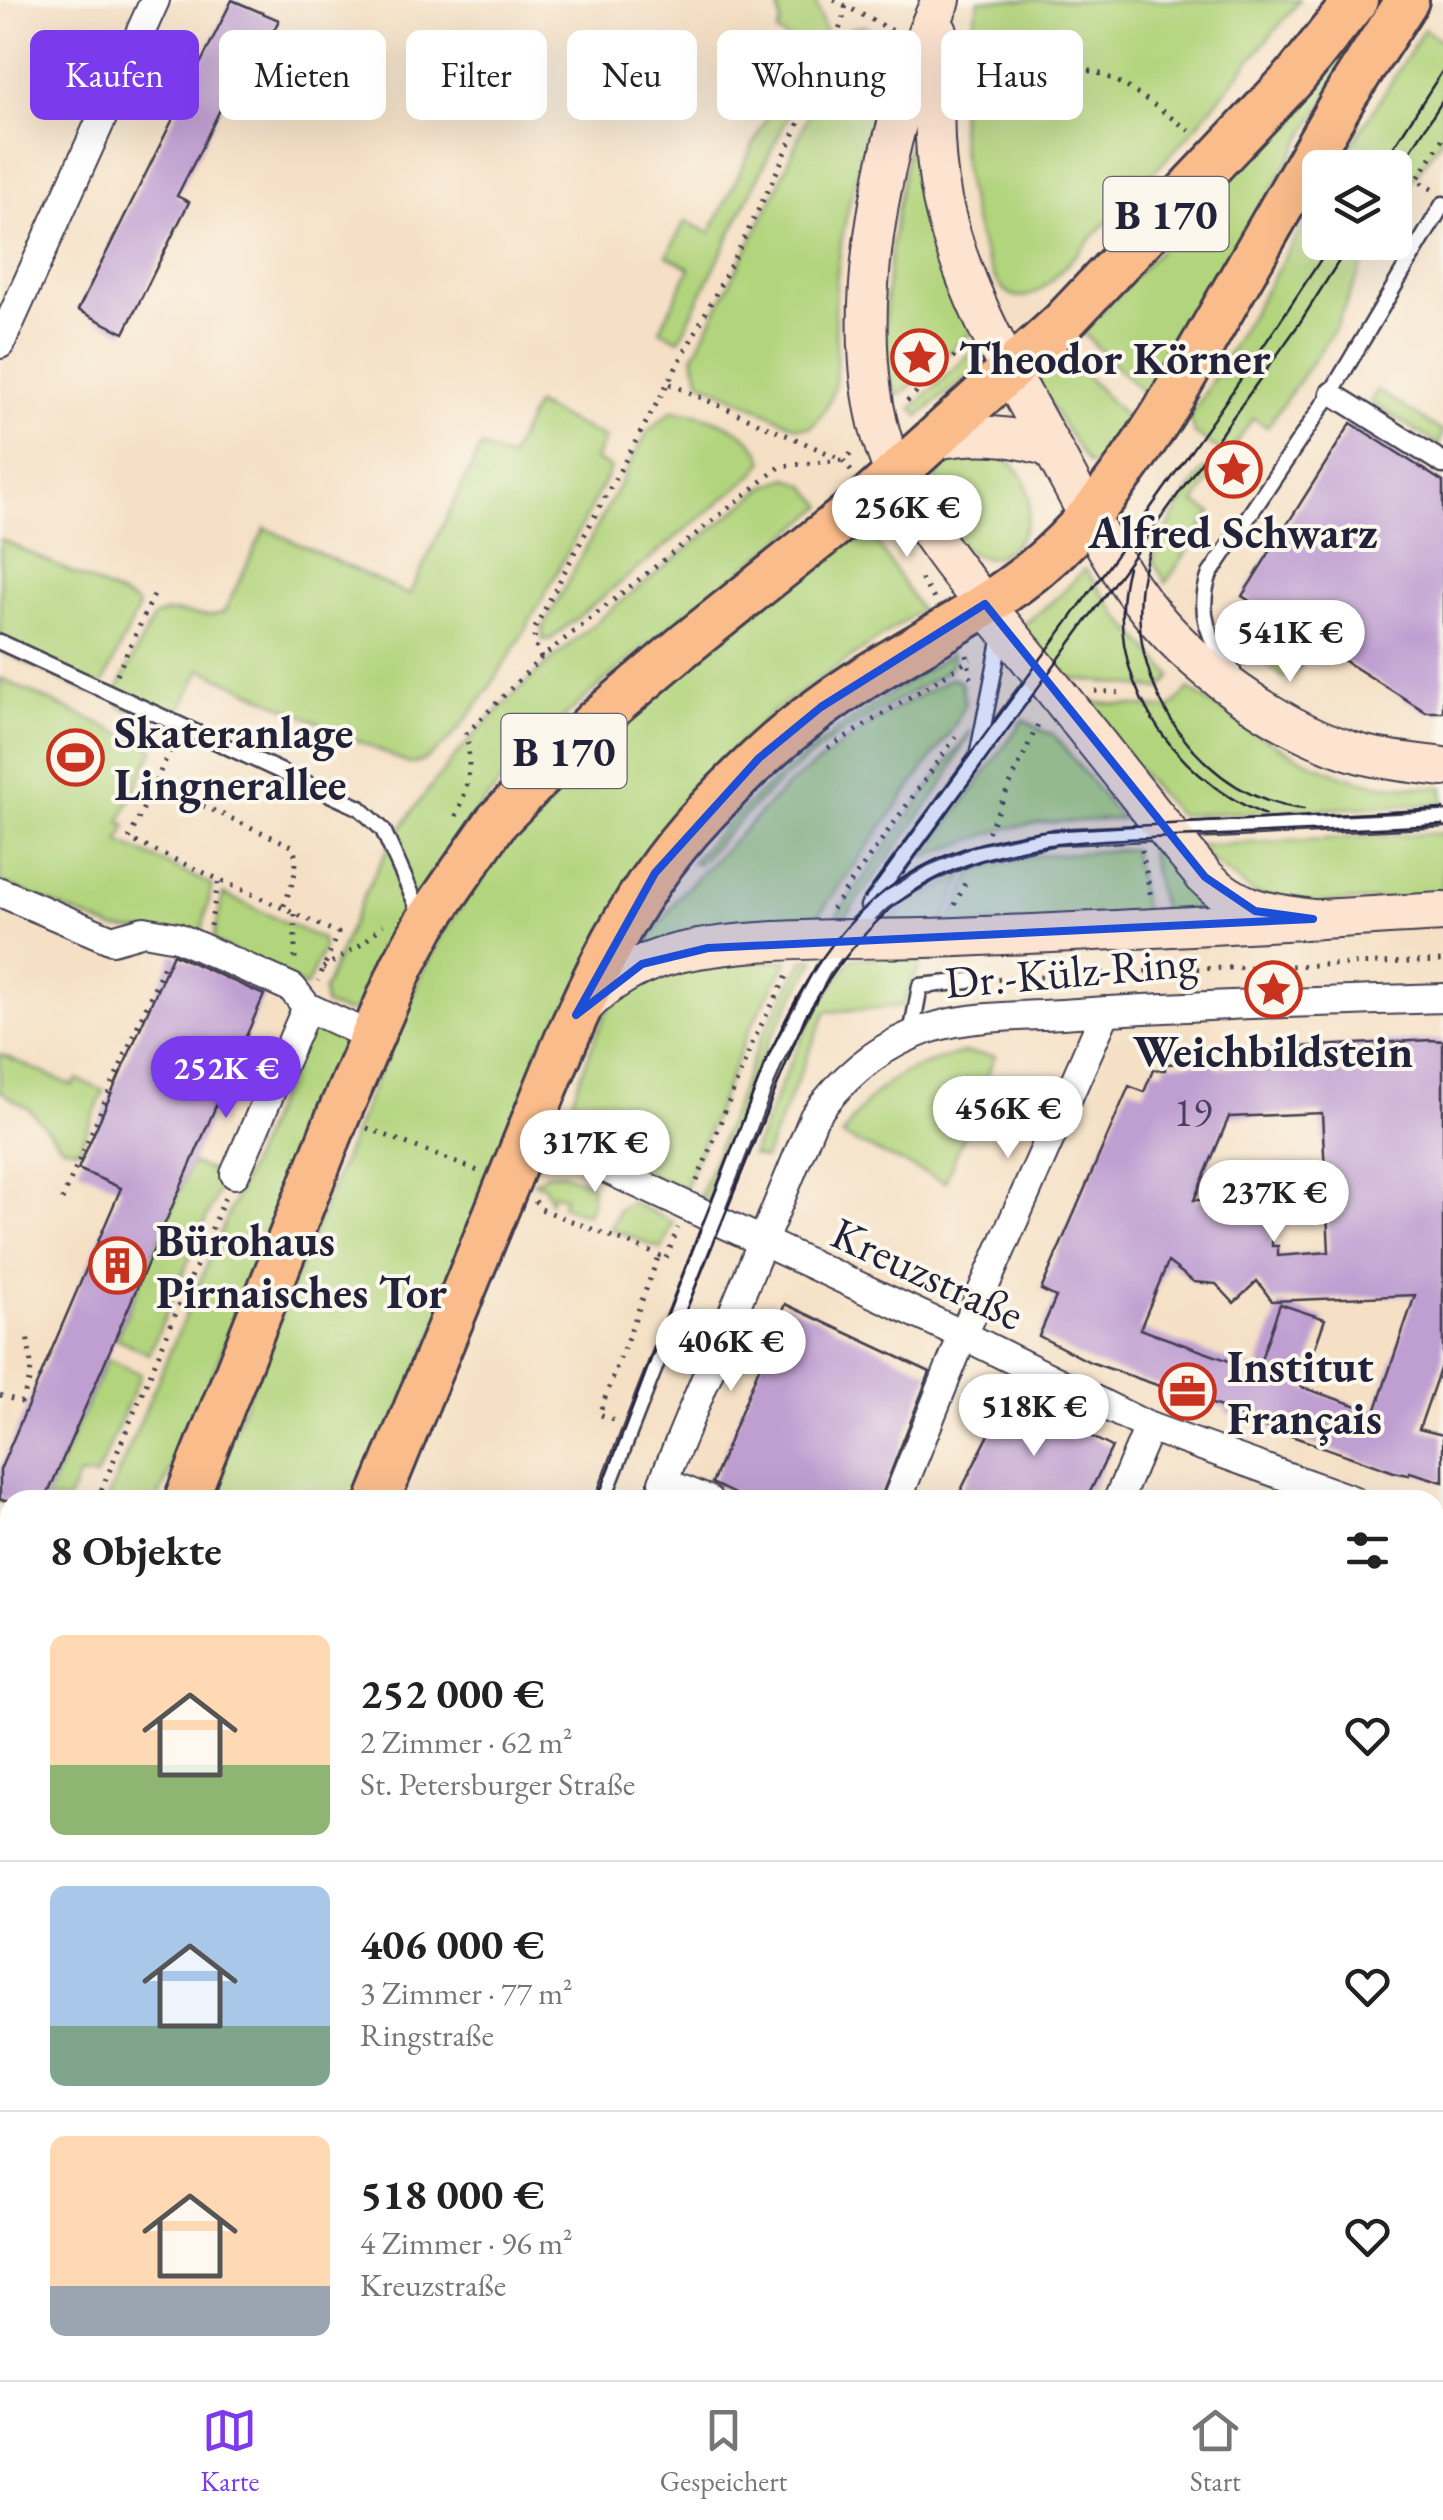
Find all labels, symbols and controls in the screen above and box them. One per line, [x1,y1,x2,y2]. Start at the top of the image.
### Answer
chip: Kaufen [30,30,199,120]
chip: Mieten [219,30,386,120]
chip: Filter [406,30,547,120]
chip: Neu [567,30,697,120]
chip: Wohnung [717,30,921,120]
chip: Haus [941,30,1083,120]
map controls [1302,150,1412,260]
button: layers [1302,150,1412,260]
road number: B 170 [1104,177,1228,251]
place icon: Theodor Körner [890,328,950,388]
place label: Theodor Körner [959,329,1271,387]
place icon: Alfred Schwarz [1203,440,1263,500]
pin: 256K € [826,475,988,560]
text: 256K € [854,486,960,528]
place label: Alfred Schwarz [1087,503,1378,561]
pin: 541K € [1209,600,1371,685]
text: 541K € [1237,611,1343,653]
place label: Skateranlage Lingnerallee [114,703,353,814]
road number: B 170 [502,714,626,788]
sports icon: Skateranlage Lingnerallee [45,728,105,788]
street label: Dr.-Külz-Ring [943,931,1200,1011]
place icon: Weichbildstein [1243,959,1303,1019]
place label: Weichbildstein [1133,1022,1413,1080]
pin: 252K € [145,1036,307,1121]
text: 252K € [173,1047,279,1089]
pin: 456K € [927,1076,1089,1161]
house number: 19 [1174,1086,1212,1138]
text: 456K € [955,1087,1061,1129]
pin: 317K € [514,1110,676,1195]
text: 317K € [542,1121,648,1163]
pin: 237K € [1193,1160,1355,1245]
text: 237K € [1221,1171,1327,1213]
street label: Kreuzstraße [822,1203,1034,1343]
place label: Bürohaus Pirnaisches Tor [156,1211,447,1321]
building icon: Bürohaus Pirnaisches Tor [87,1236,147,1296]
pin: 406K € [650,1309,812,1394]
text: 406K € [678,1320,784,1362]
place label: Institut Français [1227,1337,1382,1447]
office icon: Institut Français [1158,1362,1218,1422]
pin: 518K € [953,1374,1115,1459]
text: 518K € [981,1385,1087,1427]
text: 8 Objekte [50,1523,222,1578]
icon: filters [1340,1523,1395,1578]
text: 252 000 € [360,1666,544,1721]
icon: home [130,1675,250,1795]
icon: heart [1340,1708,1395,1763]
text: 2 Zimmer · 62 m² [360,1721,573,1763]
text: St. Petersburger Straße [360,1763,635,1805]
text: 406 000 € [360,1917,544,1972]
icon: home [130,1926,250,2046]
icon: heart [1340,1959,1395,2014]
text: 3 Zimmer · 77 m² [360,1972,573,2014]
text: Ringstraße [360,2014,494,2056]
text: 518 000 € [360,2167,544,2222]
icon: home [130,2176,250,2296]
icon: heart [1340,2209,1395,2264]
text: 4 Zimmer · 96 m² [360,2222,573,2264]
text: Kreuzstraße [360,2264,506,2306]
tab: Karte [200,2403,259,2499]
tab: Gespeichert [660,2403,787,2499]
tab: Start [1188,2403,1243,2499]

